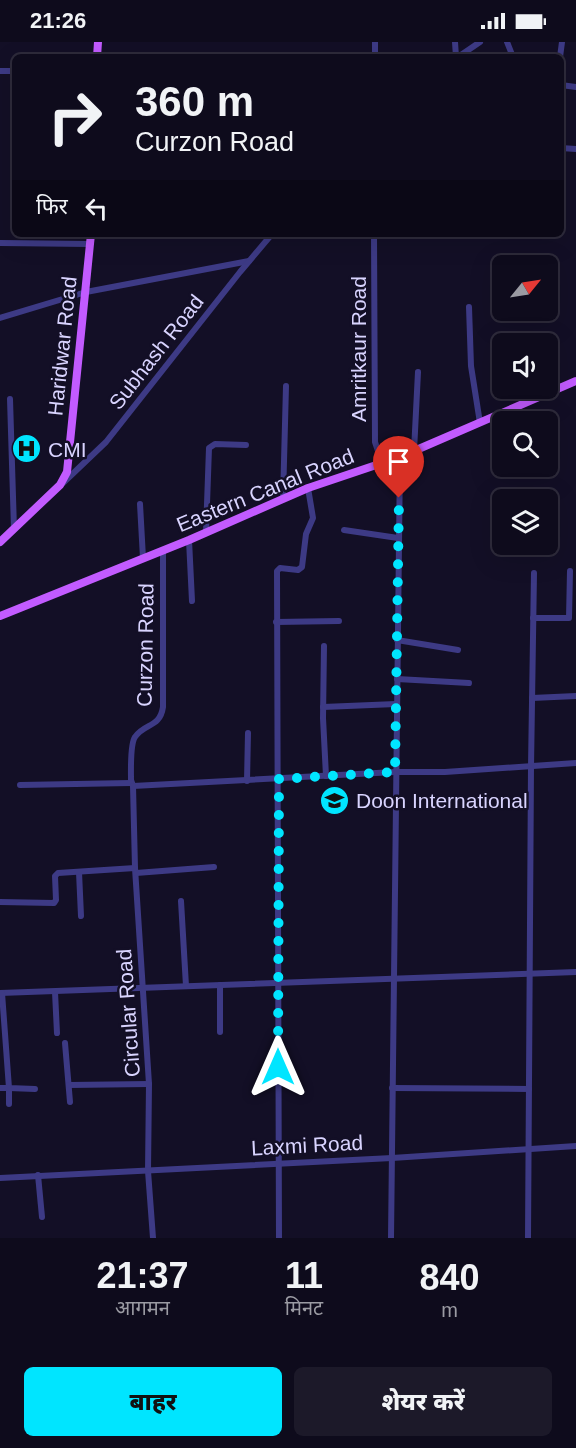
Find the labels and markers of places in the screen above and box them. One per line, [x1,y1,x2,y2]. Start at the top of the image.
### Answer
hospital icon: CMI [11,433,43,465]
pin [373,436,424,498]
place label: CMI [48,438,87,461]
school or university icon: Doon International [319,784,351,816]
place label: Doon International [356,789,528,812]

